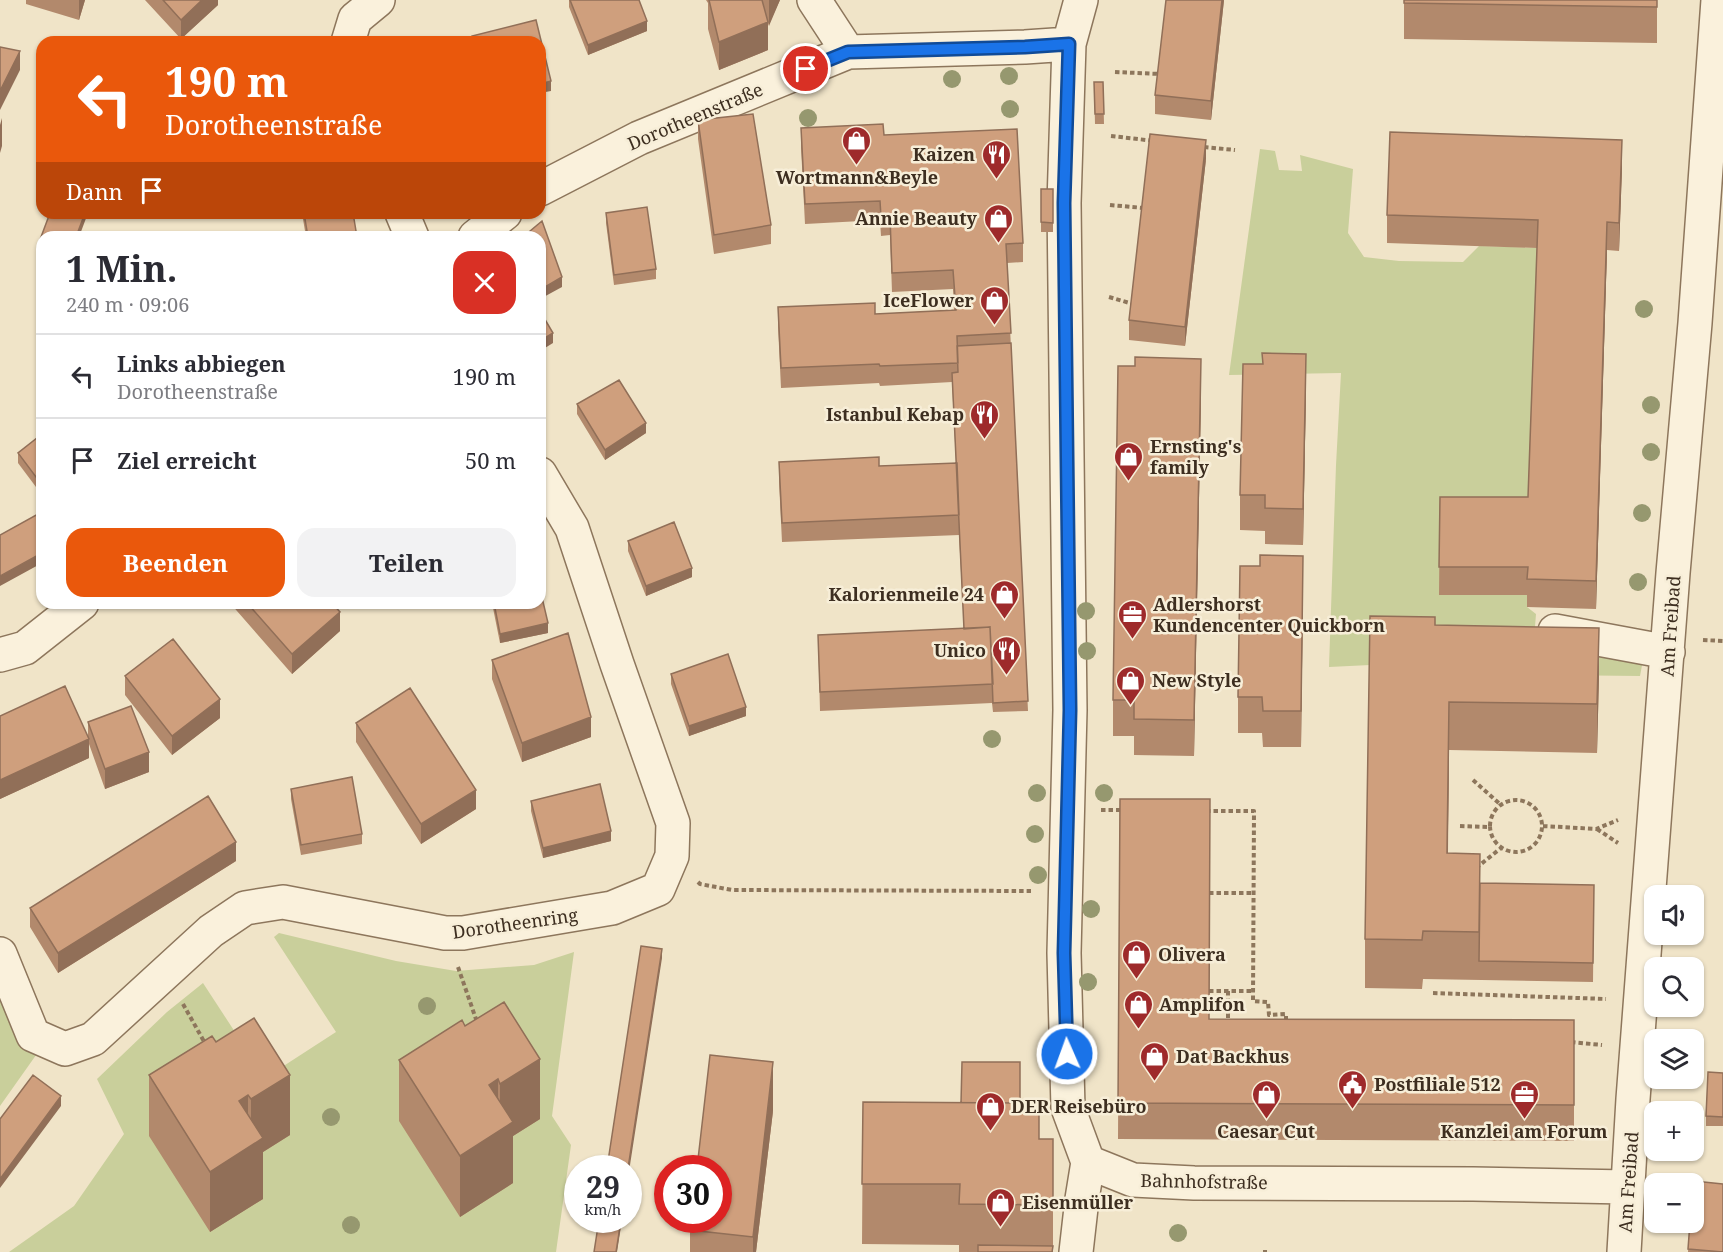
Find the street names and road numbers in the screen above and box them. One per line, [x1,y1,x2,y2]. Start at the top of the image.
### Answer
street label: Dorotheenstraße [624,77,766,155]
street label: Am Freibad [1655,575,1685,677]
street label: Dorotheenring [451,902,580,944]
street label: Am Freibad [1613,1131,1643,1233]
street label: Bahnhofstraße [1140,1168,1268,1194]

